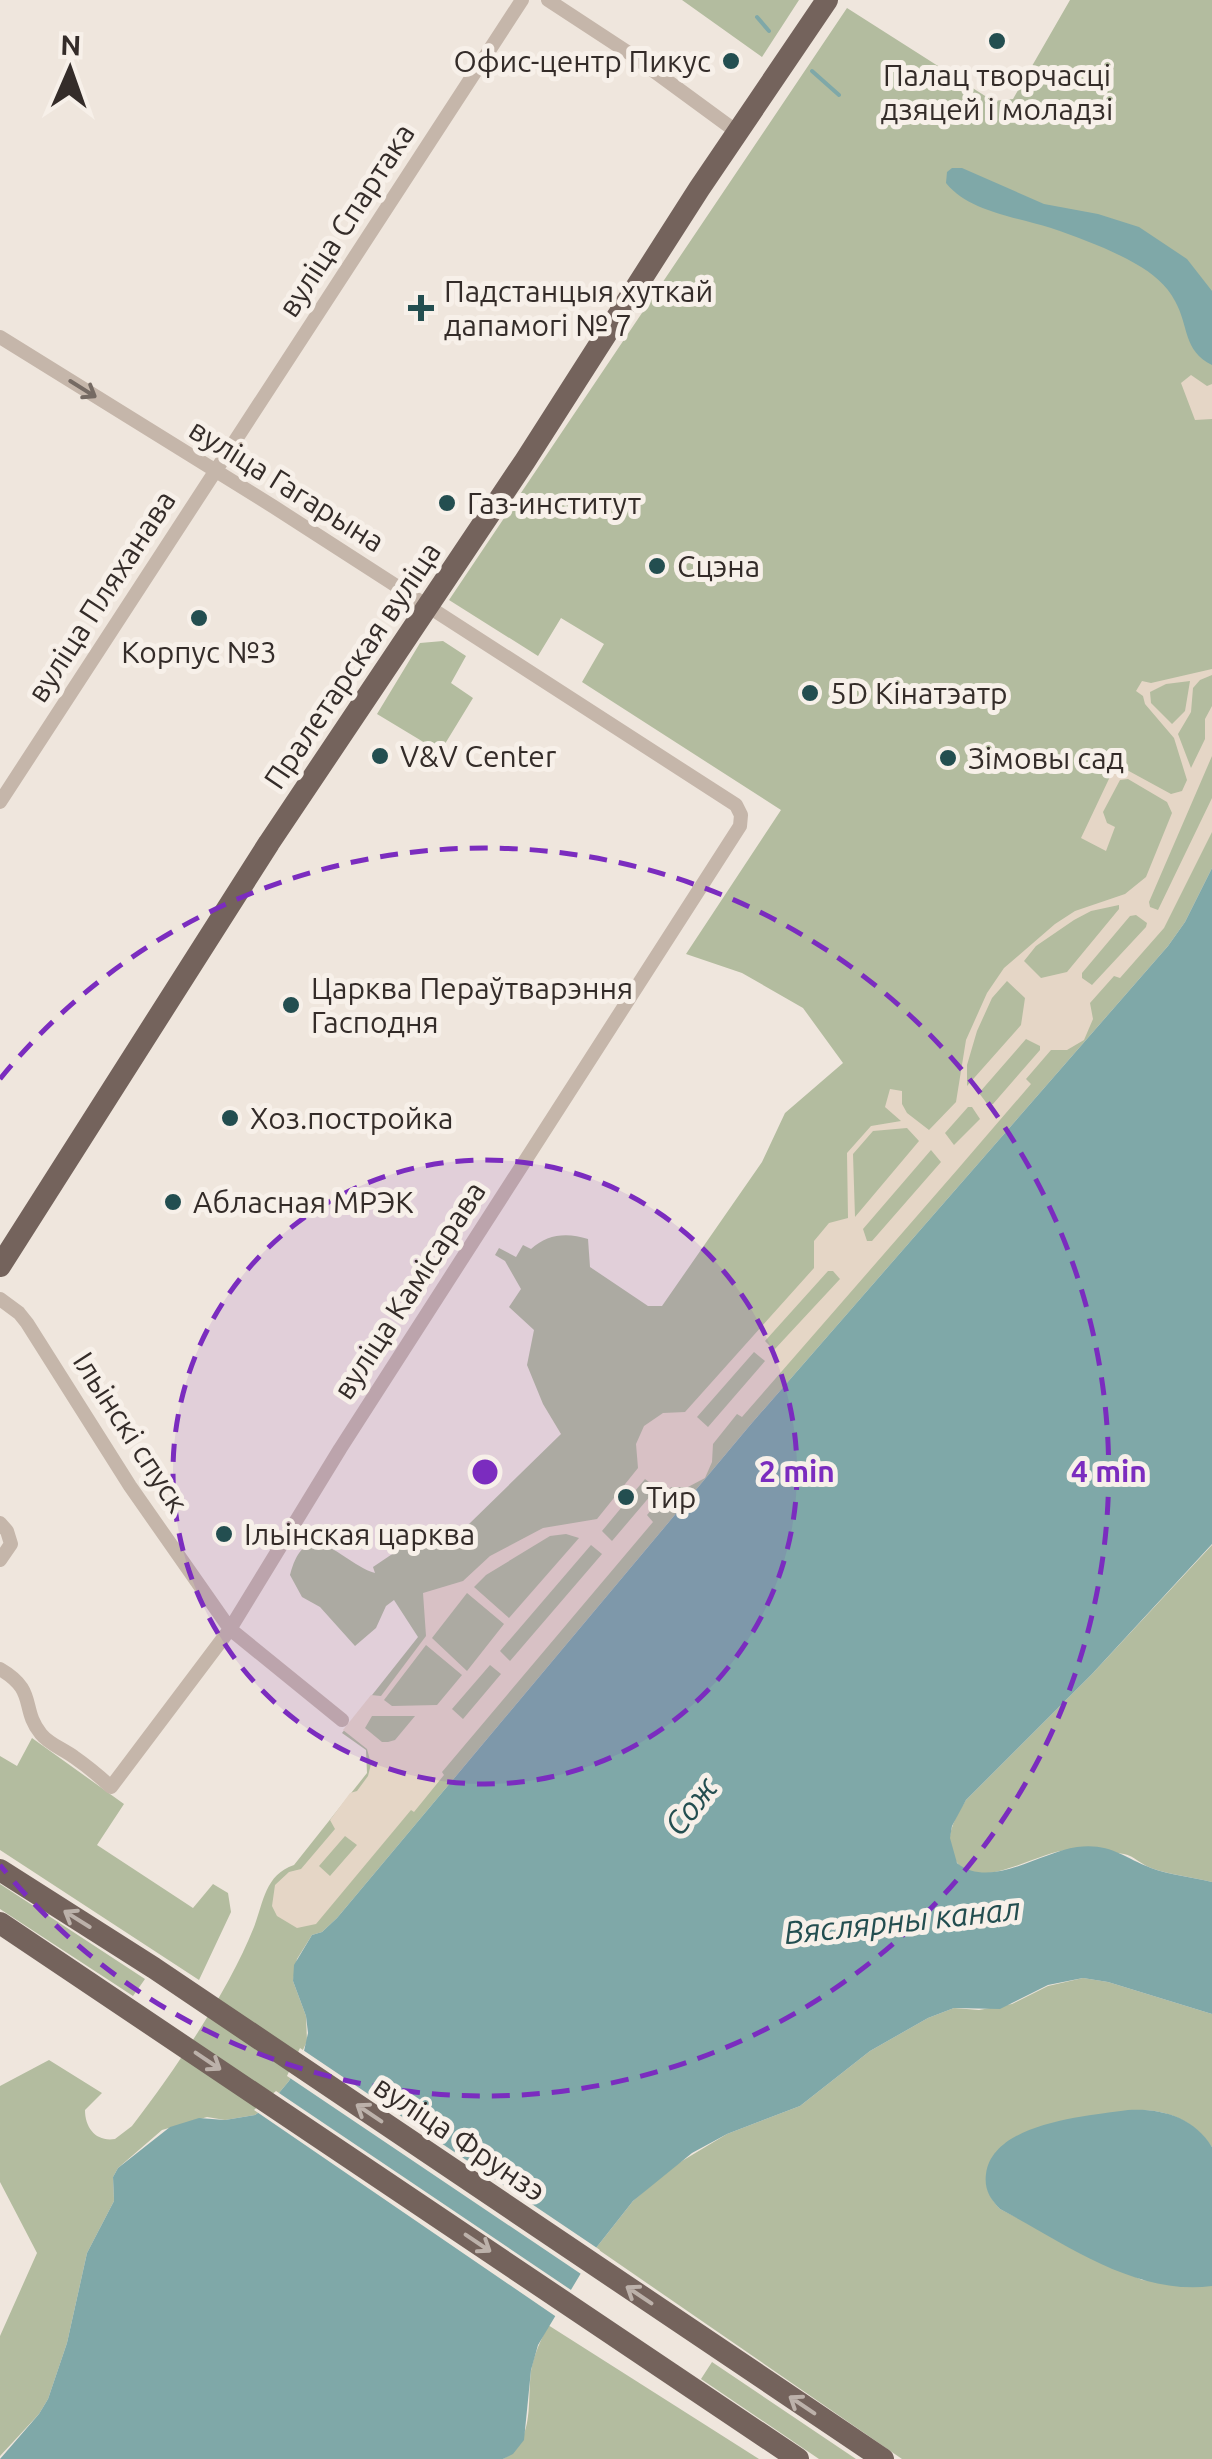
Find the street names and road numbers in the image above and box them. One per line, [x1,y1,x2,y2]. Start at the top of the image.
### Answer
street label: вуліца Спартака [271,117,421,323]
street label: вуліца Гагарына [183,411,391,559]
street label: вуліца Пляханава [20,484,182,708]
street label: Пралетарская вуліца [257,535,447,795]
street label: вуліца Камісарава [326,1175,492,1405]
street label: Ільінскі спуск [67,1346,195,1518]
street label: вуліца Фрунзэ [368,2068,552,2208]

